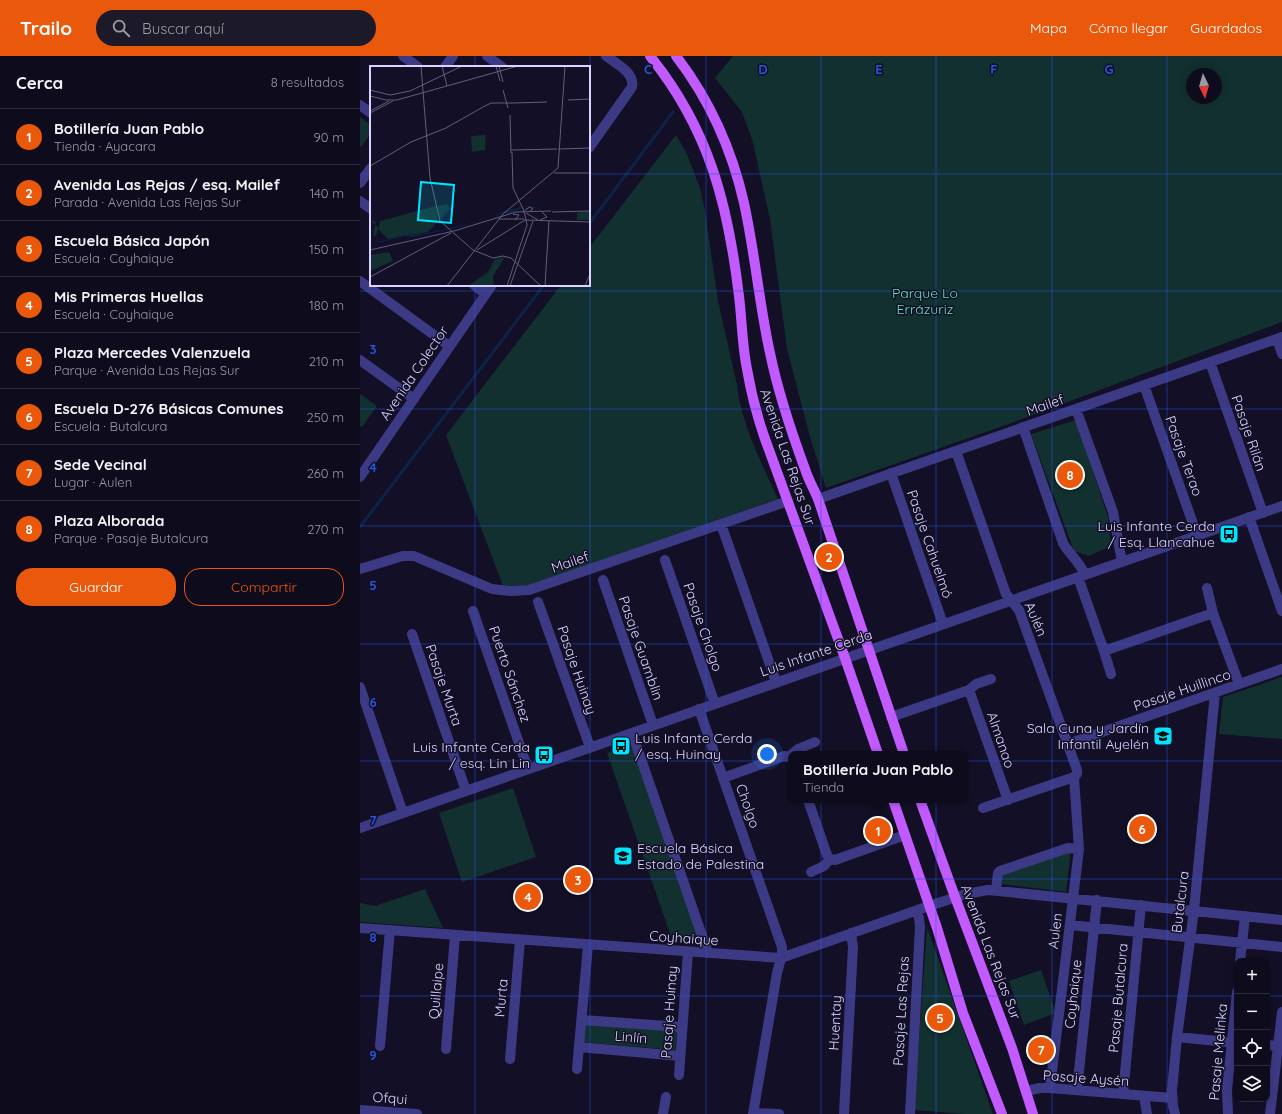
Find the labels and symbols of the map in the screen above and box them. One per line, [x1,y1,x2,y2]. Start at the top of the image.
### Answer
text: C [644,61,652,77]
text: D [758,61,768,77]
text: E [875,61,883,77]
text: F [990,61,998,77]
text: G [1104,61,1114,77]
inset map [370,66,590,286]
north arrow [1186,68,1222,104]
park label: Parque Lo Errázuriz [892,284,958,318]
street label: Avenida Colector [376,322,453,424]
text: 3 [370,341,377,357]
street label: Avenida Las Rejas Sur [756,386,820,528]
street label: Mailef [1024,390,1066,420]
street label: Pasaje Rilán [1228,392,1270,474]
street label: Pasaje Terao [1161,413,1207,499]
text: 4 [369,459,377,475]
pin: 8 [1057,460,1083,490]
street label: Pasaje Cahuelmó [903,487,957,601]
place label: Luis Infante Cerda / Esq. Llancahue [1097,517,1215,551]
bus stop icon: Luis Infante Cerda / Esq. Llancahue [1218,523,1240,545]
pin: 2 [816,542,842,572]
street label: Mailef [549,547,591,577]
text: 5 [369,577,377,593]
street label: Pasaje Cholgo [679,580,727,674]
street label: Pasaje Guamblin [615,593,667,703]
street label: Aulén [1021,599,1051,639]
street label: Puerto Sánchez [485,623,535,725]
street label: Pasaje Huinay [553,623,601,717]
street label: Luis Infante Cerda [758,625,874,681]
street label: Pasaje Murta [422,642,466,728]
street label: Pasaje Huillinco [1131,665,1233,715]
text: 6 [369,694,377,710]
street label: Almanao [983,709,1019,771]
place label: Sala Cuna y Jardín Infantil Ayelén [1027,719,1149,753]
school or university icon: Sala Cuna y Jardín Infantil Ayelén [1152,725,1174,747]
place label: Luis Infante Cerda / esq. Huinay [635,729,753,763]
bus stop icon: Luis Infante Cerda / esq. Huinay [610,735,632,757]
place label: Luis Infante Cerda / esq. Lin Lin [412,738,530,772]
bus stop icon: Luis Infante Cerda / esq. Lin Lin [533,744,555,766]
your location [757,744,777,764]
street label: Cholgo [732,782,764,830]
text: 7 [369,812,377,828]
pin: 6 [1129,814,1155,844]
pin: 1 [865,816,891,846]
place label: Escuela Básica Estado de Palestina [637,839,764,873]
school or university icon: Escuela Básica Estado de Palestina [612,845,634,867]
pin: 3 [565,865,591,895]
street label: Butalcura [1167,870,1193,934]
pin: 4 [515,882,541,912]
street label: Avenida Las Rejas Sur [957,882,1025,1023]
street label: Aulen [1044,912,1066,950]
street label: Coyhaique [649,927,719,949]
text: 8 [369,929,377,945]
street label: Pasaje Butalcura [1104,943,1132,1053]
street label: Pasaje Las Rejas [889,956,913,1066]
street label: Coyhaique [1060,958,1086,1029]
street label: Quillaipe [425,962,447,1020]
street label: Pasaje Huinay [657,965,681,1059]
street label: Murta [490,978,512,1018]
street label: Huentay [825,995,845,1051]
pin: 5 [927,1003,953,1033]
street label: Pasaje Melinka [1205,1003,1231,1101]
street label: Linlín [614,1027,648,1047]
pin: 7 [1028,1035,1054,1065]
text: 9 [369,1047,377,1063]
street label: Pasaje Aysén [1042,1066,1130,1090]
street label: Ofqui [372,1088,408,1108]

